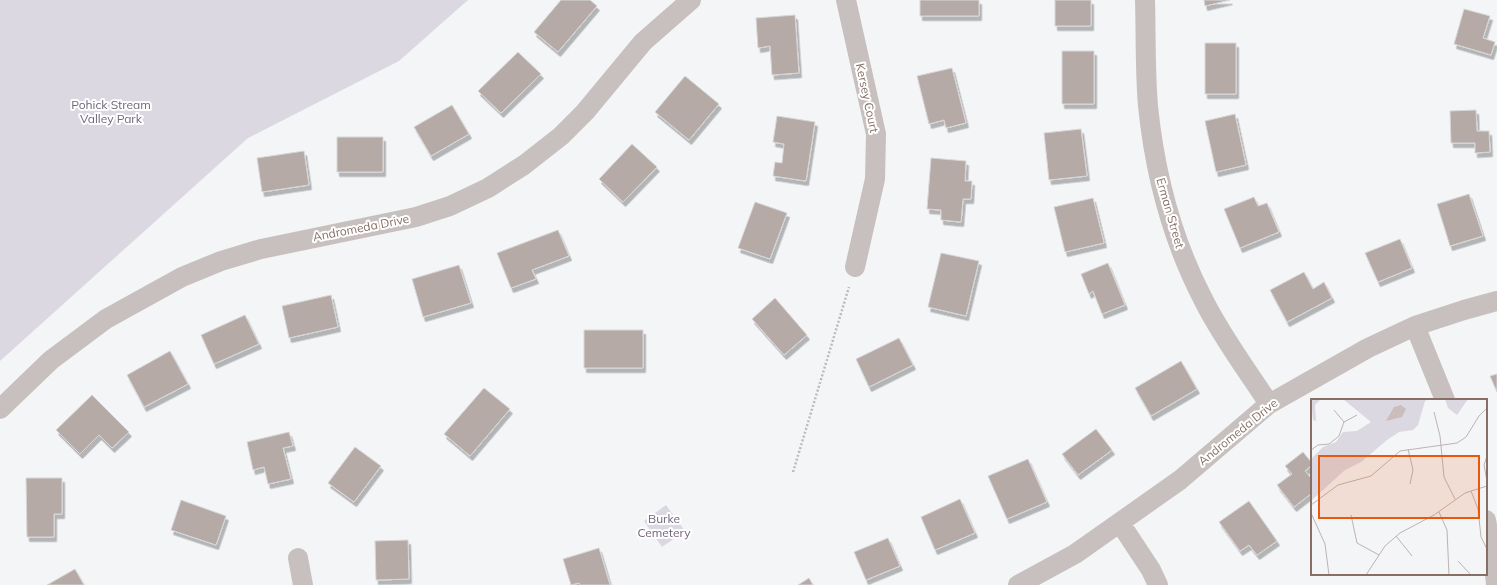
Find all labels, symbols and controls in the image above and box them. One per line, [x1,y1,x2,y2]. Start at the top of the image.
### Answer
street label: Kersey Court [853,62,882,134]
park label: Pohick Stream Valley Park [71,97,151,126]
street label: Erman Street [1153,176,1188,250]
street label: Andromeda Drive [311,211,410,244]
street label: Andromeda Drive [1195,395,1280,468]
inset map [1311,399,1487,575]
park label: Burke Cemetery [637,511,691,540]

